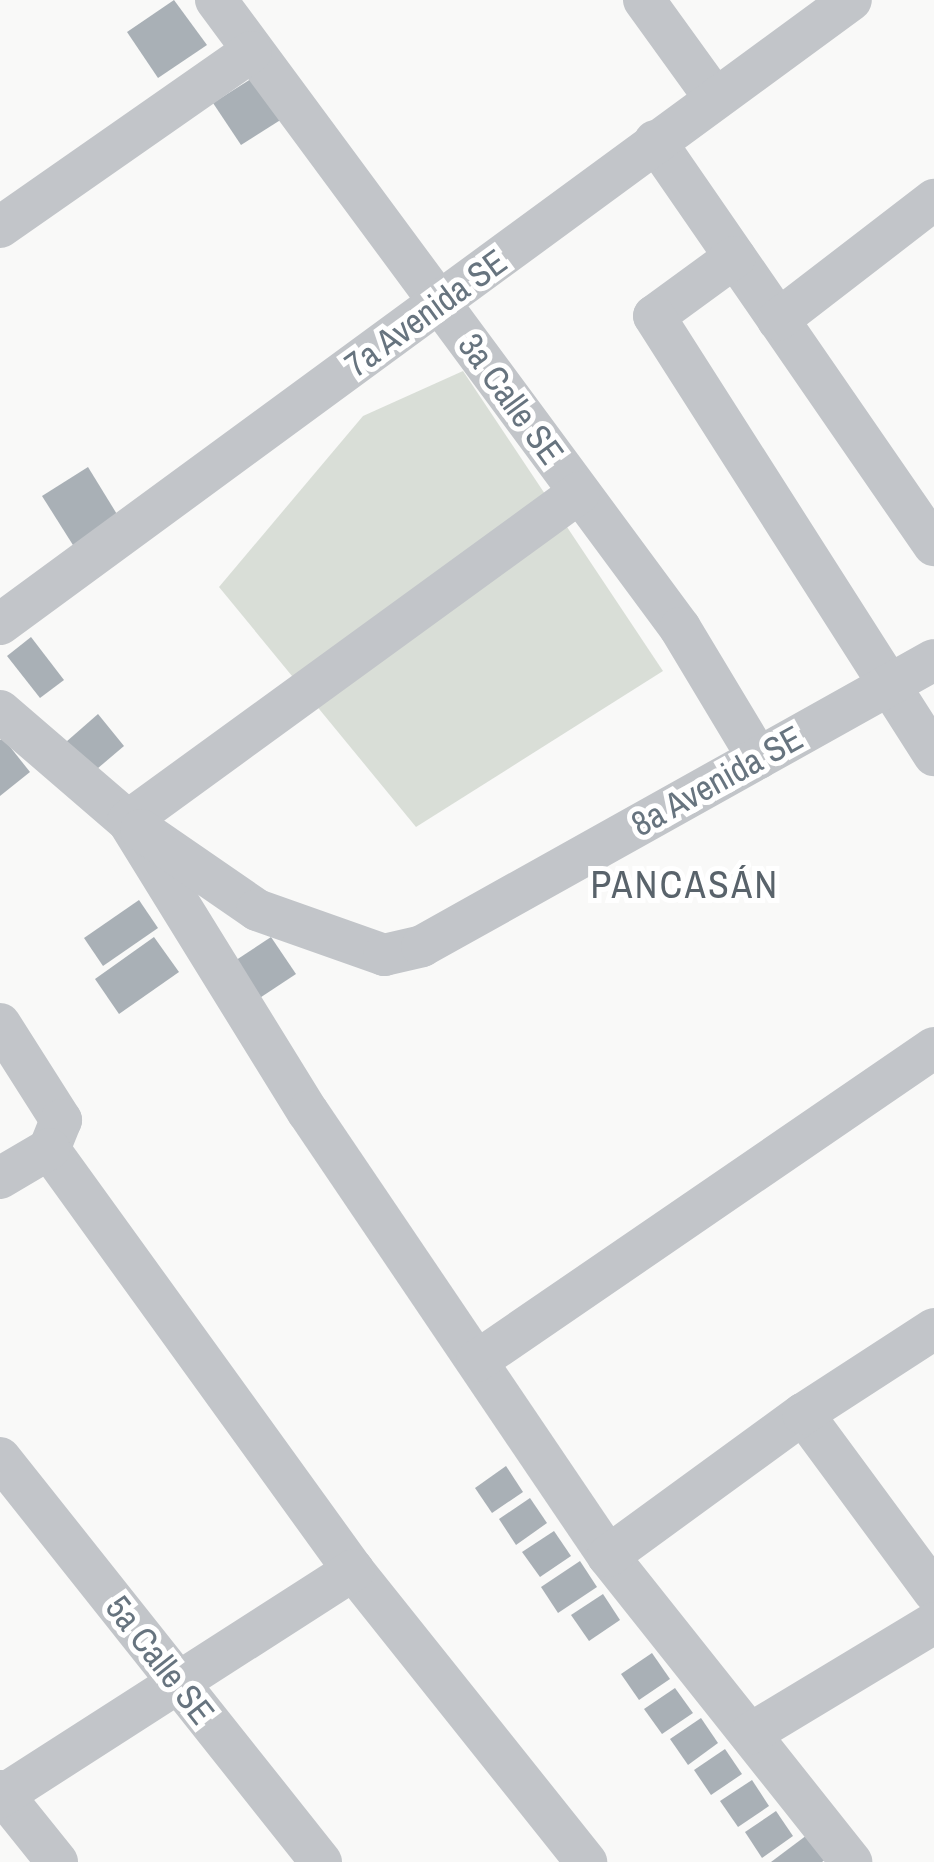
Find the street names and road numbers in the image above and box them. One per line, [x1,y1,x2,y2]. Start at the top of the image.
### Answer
street label: 7a Avenida SE [336,240,516,386]
street label: 3a Calle SE [449,325,573,473]
street label: 8a Avenida SE [623,716,811,846]
street label: 5a Calle SE [97,1587,223,1733]

